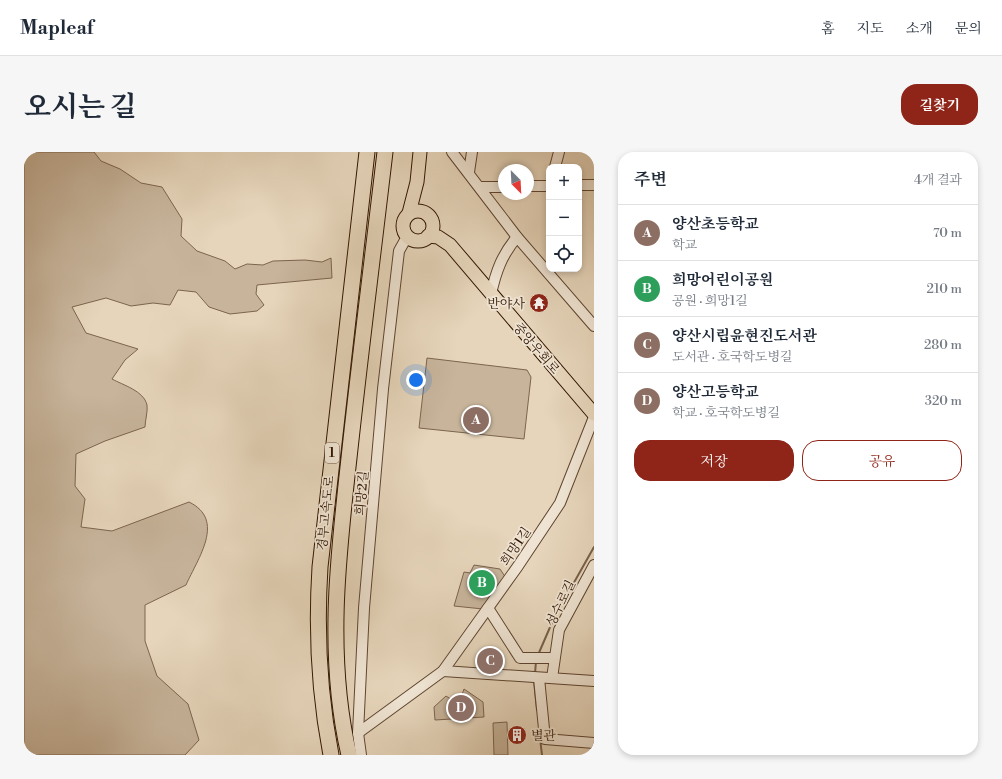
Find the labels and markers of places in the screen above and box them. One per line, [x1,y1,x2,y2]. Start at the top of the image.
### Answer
temple icon: 반야사 [528,292,550,314]
place label: 반야사 [487,296,525,312]
pin: A [463,405,489,435]
pin: B [469,568,495,598]
pin: C [477,646,503,676]
pin: D [448,693,474,723]
building icon: 별관 [506,724,528,746]
place label: 별관 [531,728,557,744]

